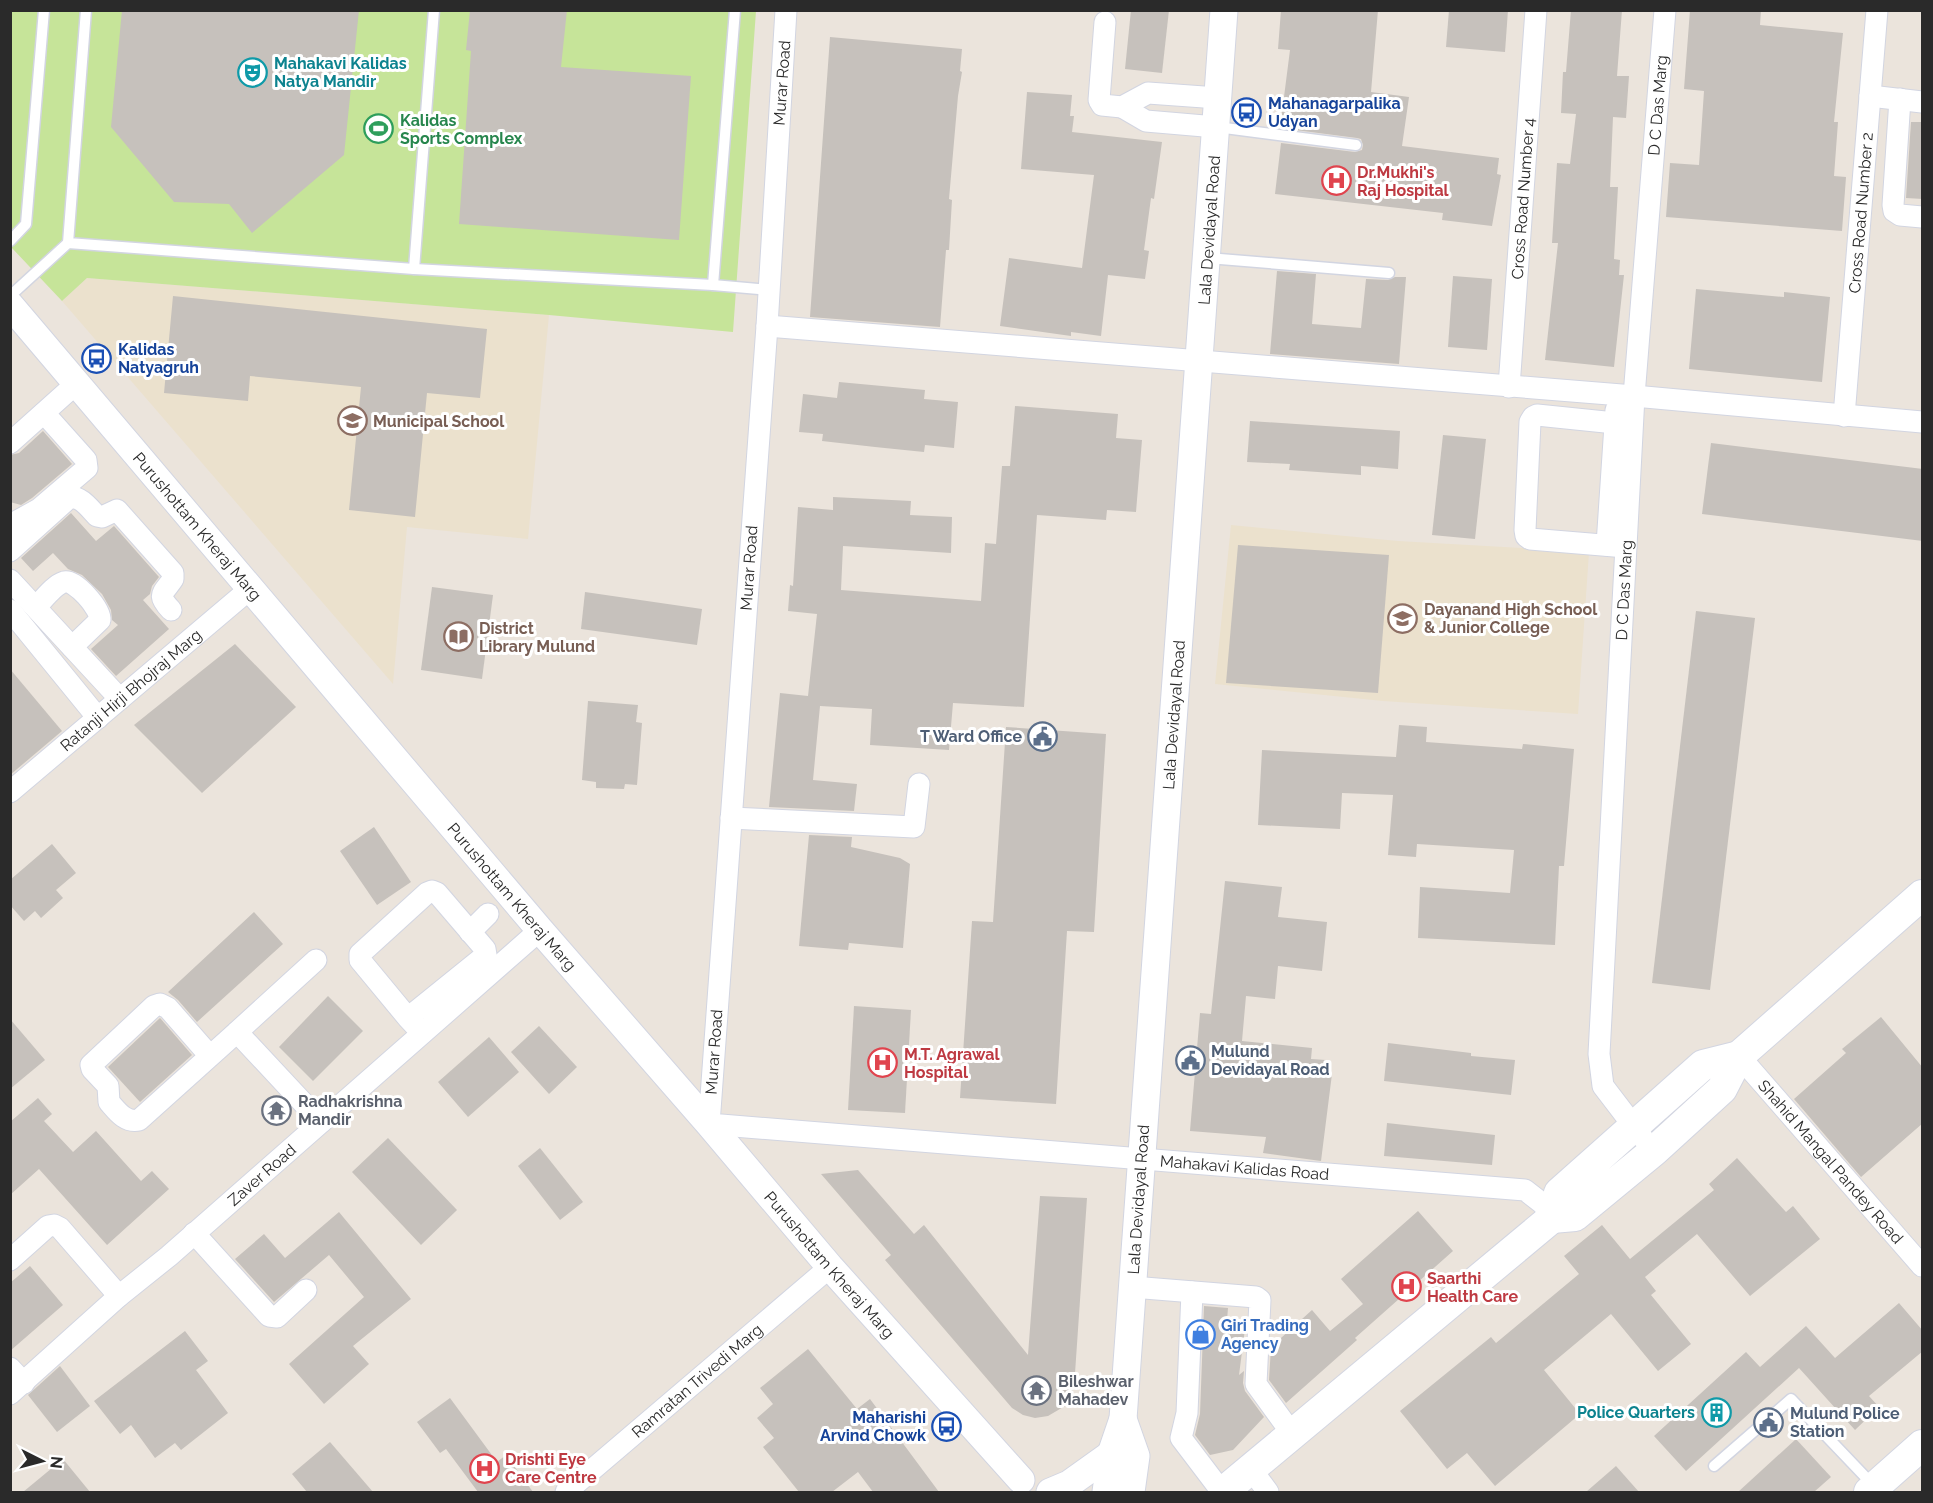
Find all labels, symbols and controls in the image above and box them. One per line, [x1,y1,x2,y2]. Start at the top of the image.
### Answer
street label: Murar Road [770,40,794,126]
place label: Mahakavi Kalidas Natya Mandir [274,54,407,91]
street label: D C Das Marg [1644,54,1671,156]
theatre icon: Mahakavi Kalidas Natya Mandir [237,56,269,88]
place label: Mahanagarpalika Udyan [1268,94,1401,131]
bus stop icon: Mahanagarpalika Udyan [1231,96,1263,128]
place label: Kalidas Sports Complex [400,111,523,148]
sports icon: Kalidas Sports Complex [363,113,395,145]
street label: Cross Road Number 4 [1507,117,1538,280]
street label: Cross Road Number 2 [1845,131,1877,294]
street label: Lala Devidayal Road [1194,155,1224,306]
place label: Dr.Mukhi's Raj Hospital [1357,163,1450,200]
hospital icon: Dr.Mukhi's Raj Hospital [1320,165,1352,197]
place label: Kalidas Natyagruh [118,340,199,377]
bus stop icon: Kalidas Natyagruh [81,342,113,374]
school or university icon: Municipal School [336,405,368,437]
place label: Municipal School [373,412,505,431]
street label: Purushottam Kheraj Marg [129,448,266,604]
street label: Murar Road [737,525,761,611]
street label: D C Das Marg [1612,539,1636,641]
place label: Dayanand High School & Junior College [1424,600,1598,637]
school or university icon: Dayanand High School & Junior College [1387,602,1419,634]
place label: District Library Mulund [479,619,595,656]
library icon: District Library Mulund [442,621,474,653]
street label: Ratanji Hirji Bhojraj Marg [56,625,205,755]
street label: Lala Devidayal Road [1158,639,1189,790]
public building icon: T Ward Office [1027,720,1059,752]
place label: T Ward Office [920,727,1022,746]
street label: Purushottam Kheraj Marg [444,819,580,975]
street label: Murar Road [702,1009,726,1095]
place label: Mulund Devidayal Road [1211,1042,1330,1079]
public building icon: Mulund Devidayal Road [1174,1044,1206,1076]
place label: M.T. Agrawal Hospital [904,1045,1000,1082]
hospital icon: M.T. Agrawal Hospital [867,1047,899,1079]
street label: Shahid Mangal Pandey Road [1754,1076,1908,1247]
place label: Radhakrishna Mandir [298,1092,402,1129]
temple icon: Radhakrishna Mandir [261,1094,293,1126]
street label: Lala Devidayal Road [1123,1124,1153,1275]
street label: Zaver Road [224,1140,300,1209]
street label: Mahakavi Kalidas Road [1159,1151,1330,1184]
street label: Purushottam Kheraj Marg [761,1187,899,1342]
place label: Saarthi Health Care [1427,1269,1518,1306]
hospital icon: Saarthi Health Care [1390,1271,1422,1303]
place label: Giri Trading Agency [1221,1316,1309,1353]
shop icon: Giri Trading Agency [1184,1318,1216,1350]
street label: Ramratan Trivedi Marg [628,1319,766,1441]
place label: Bileshwar Mahadev [1058,1372,1134,1409]
temple icon: Bileshwar Mahadev [1021,1374,1053,1406]
building icon: Police Quarters [1700,1396,1732,1428]
place label: Police Quarters [1577,1403,1695,1422]
place label: Mulund Police Station [1790,1404,1900,1441]
public building icon: Mulund Police Station [1753,1406,1785,1438]
place label: Maharishi Arvind Chowk [820,1408,926,1445]
bus stop icon: Maharishi Arvind Chowk [931,1410,963,1442]
north arrow [12,1431,72,1491]
place label: Drishti Eye Care Centre [505,1450,597,1487]
hospital icon: Drishti Eye Care Centre [468,1452,500,1484]
text: N [46,1455,67,1470]

